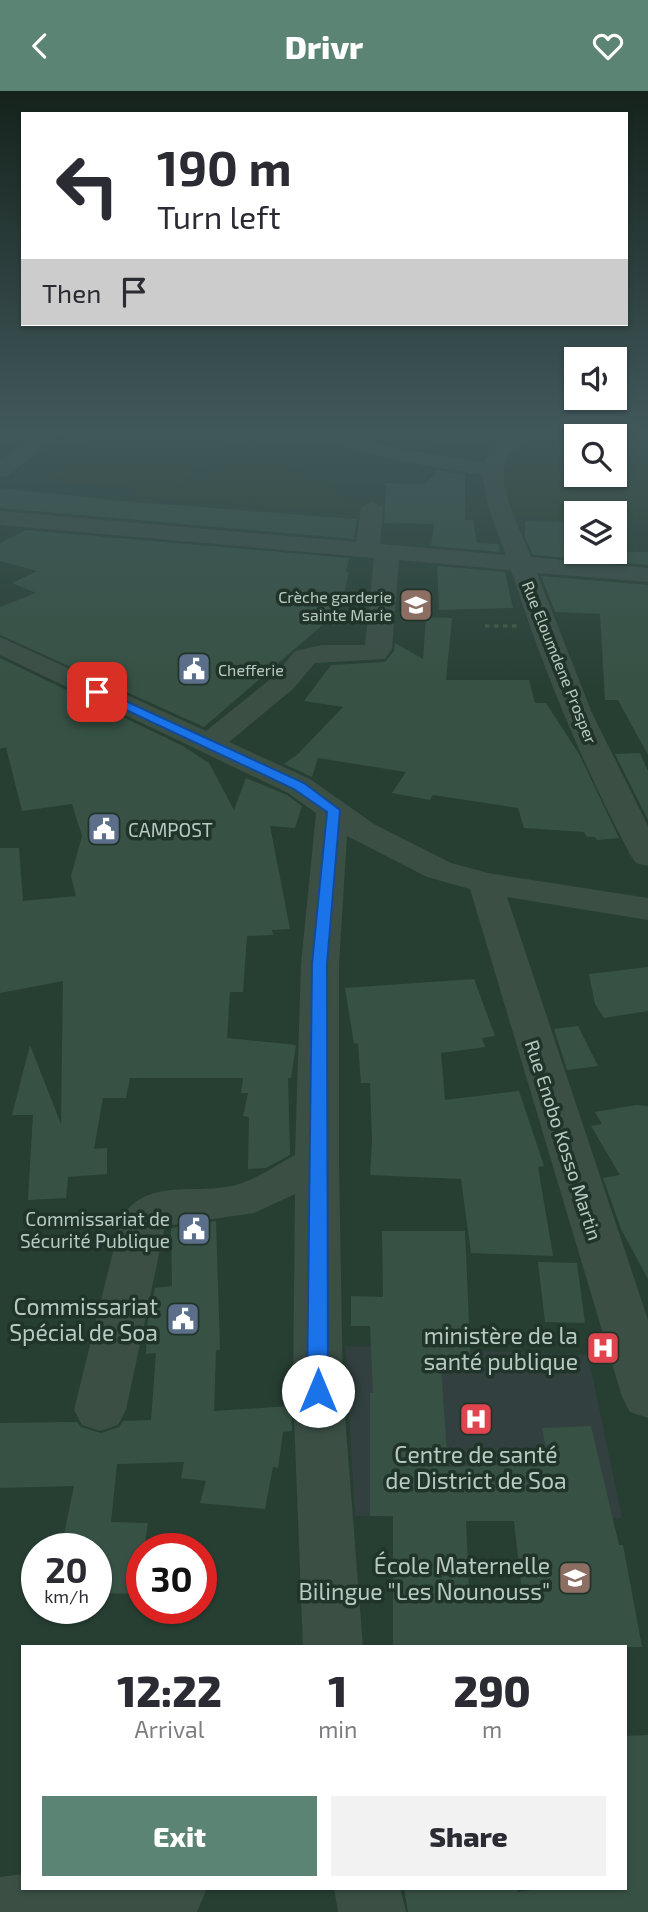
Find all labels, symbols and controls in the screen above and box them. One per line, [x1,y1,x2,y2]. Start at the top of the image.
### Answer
icon: back [21,27,59,65]
text: Drivr [285,27,363,65]
icon: heart [589,27,627,65]
text: 190 m [157,137,292,196]
icon: left [42,140,133,231]
text: Turn left [157,197,281,235]
icon: arrive [115,273,153,311]
text: Then [42,277,101,308]
map controls [564,347,627,564]
button: sound [564,347,627,410]
button: search [564,424,627,487]
button: layers [564,501,627,564]
street label: Rue Eloumdene Prosper [519,578,602,747]
school or university icon: Crèche garderie sainte Marie [397,586,435,624]
place label: Crèche garderie sainte Marie [278,587,392,624]
public building icon: Chefferie [175,650,213,688]
place label: Chefferie [218,660,284,679]
pin [67,662,127,722]
icon: arrive [78,673,116,711]
public building icon: CAMPOST [85,810,123,848]
place label: CAMPOST [128,818,213,841]
street label: Rue Enobo Kosso Martin [521,1037,607,1243]
place label: Commissariat de Sécurité Publique [20,1207,170,1252]
public building icon: Commissariat de Sécurité Publique [175,1210,213,1248]
place label: Commissariat Spécial de Soa [9,1292,158,1346]
public building icon: Commissariat Spécial de Soa [164,1300,202,1338]
place label: ministère de la santé publique [423,1321,578,1375]
hospital icon: ministère de la santé publique [584,1329,622,1367]
position arrow [281,1354,355,1428]
hospital icon: Centre de santé de District de Soa [457,1400,495,1438]
place label: Centre de santé de District de Soa [385,1440,567,1494]
speed limit sign: 30 [126,1533,217,1624]
text: 20 [45,1548,88,1590]
place label: École Maternelle Bilingue "Les Nounouss" [299,1551,550,1605]
school or university icon: École Maternelle Bilingue "Les Nounouss" [556,1559,594,1597]
text: km/h [44,1585,89,1607]
text: 12:22 [117,1665,222,1715]
text: 1 [328,1665,347,1715]
text: 290 [454,1665,531,1715]
text: Arrival [135,1715,205,1743]
text: min [318,1715,357,1743]
text: m [482,1715,502,1743]
button: Exit [42,1796,317,1876]
button: Share [331,1796,606,1876]

